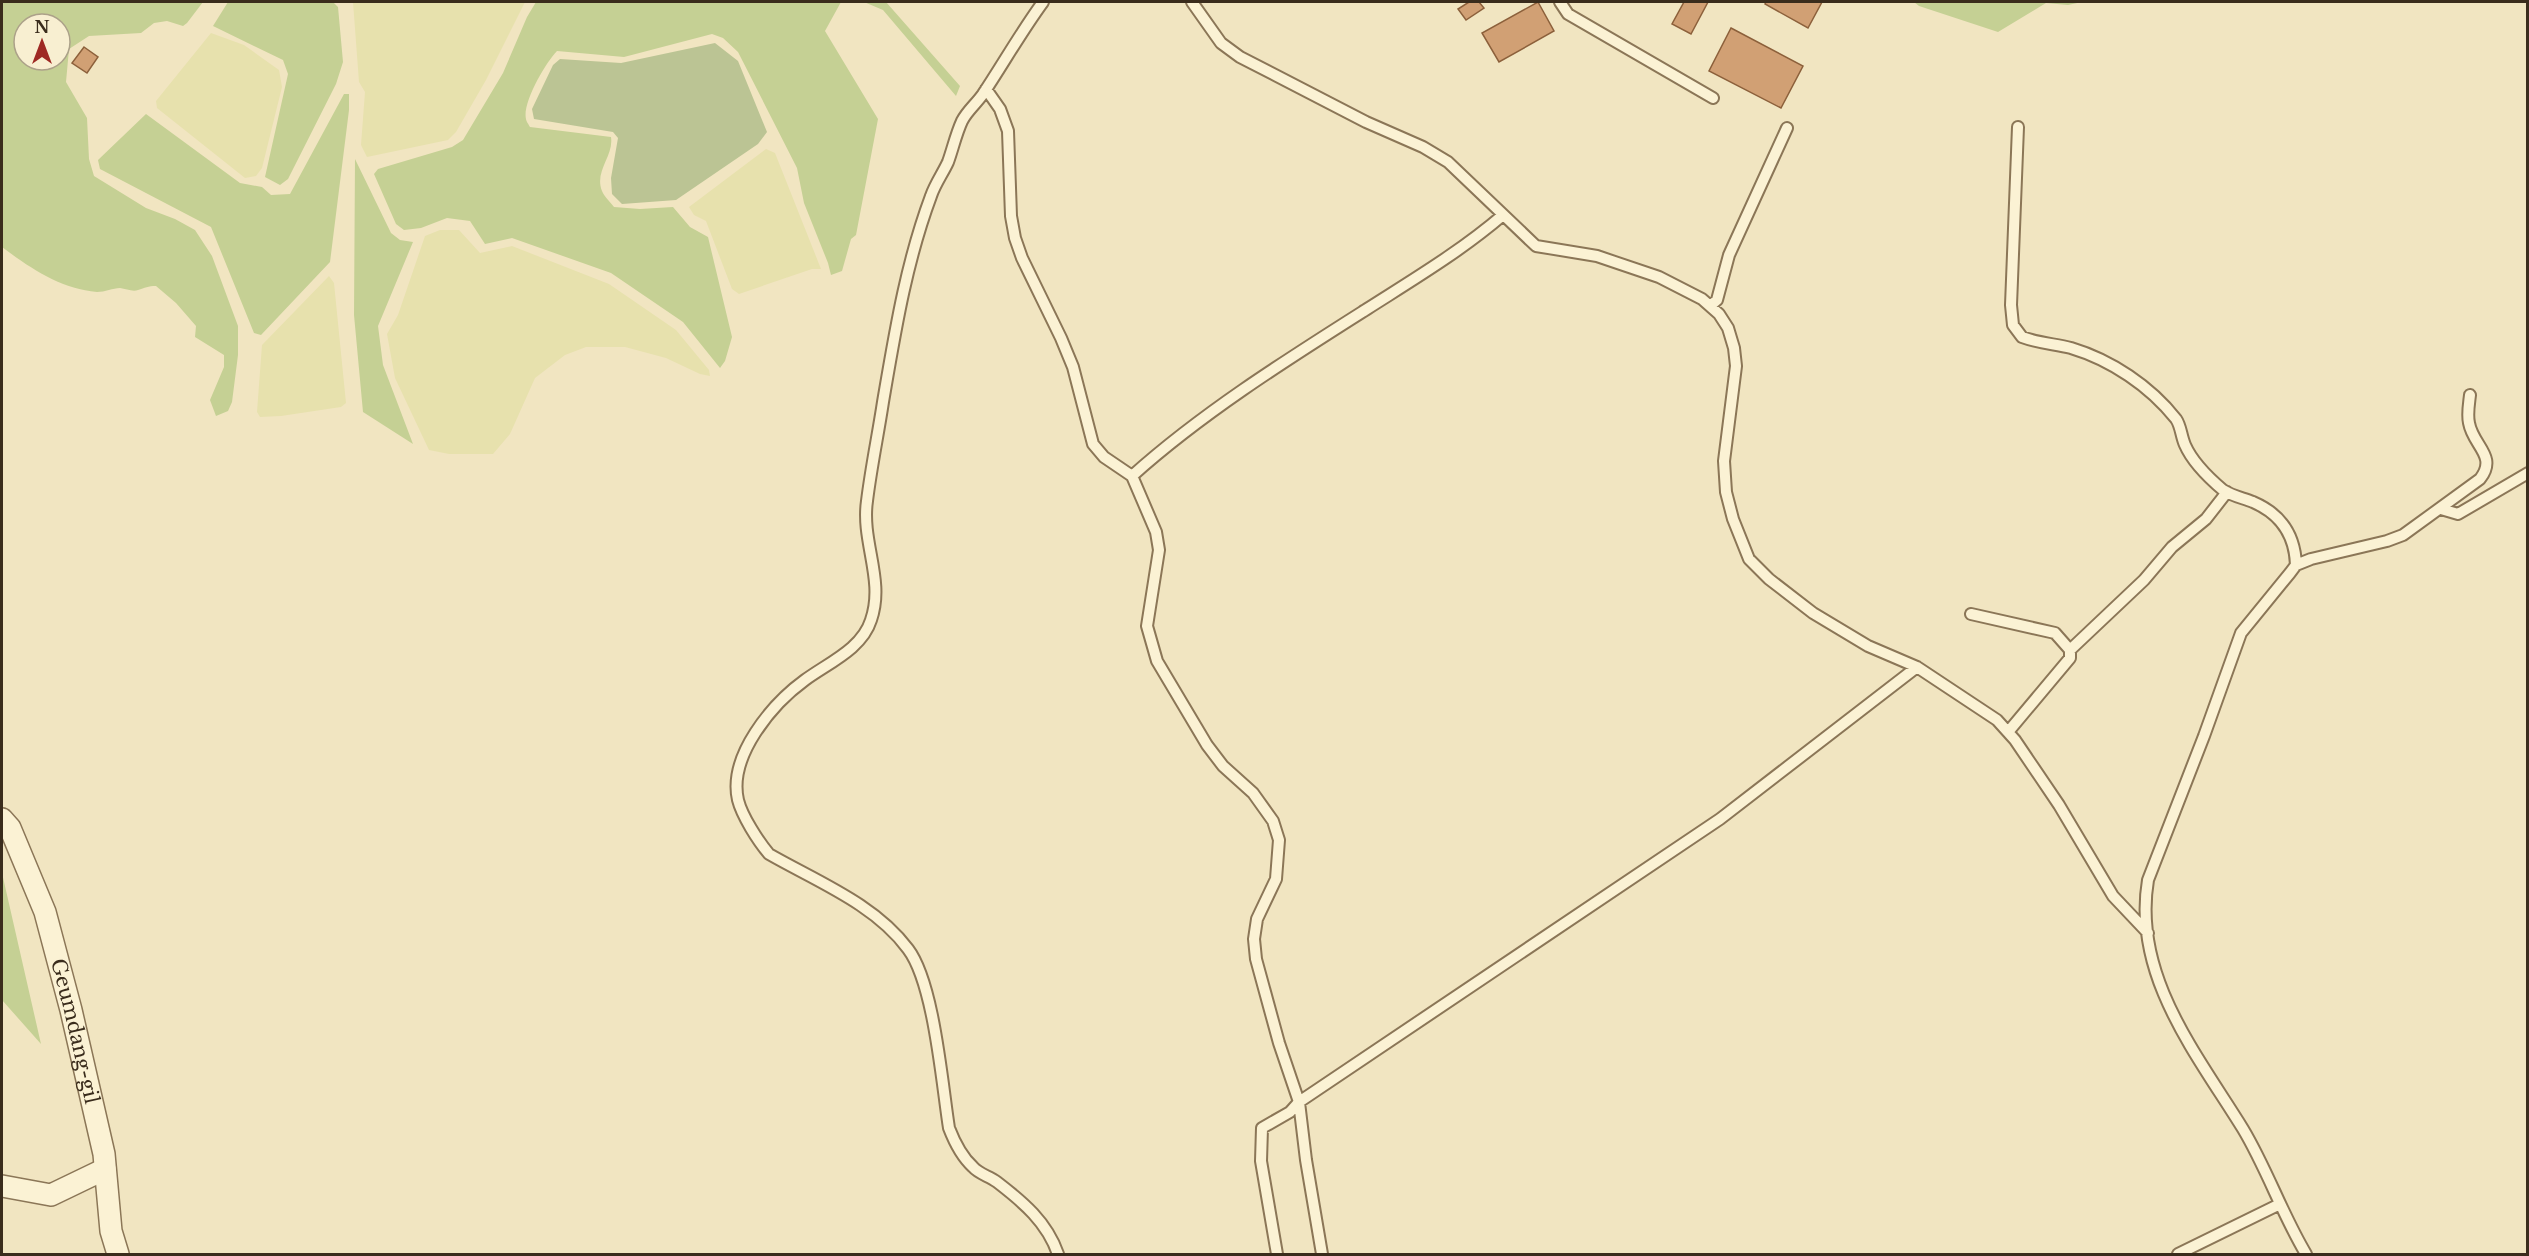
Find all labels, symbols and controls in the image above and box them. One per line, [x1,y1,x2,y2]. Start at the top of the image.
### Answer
north arrow [12,12,72,72]
text: N [34,17,50,37]
street label: Geumdang-gil [46,956,104,1106]

